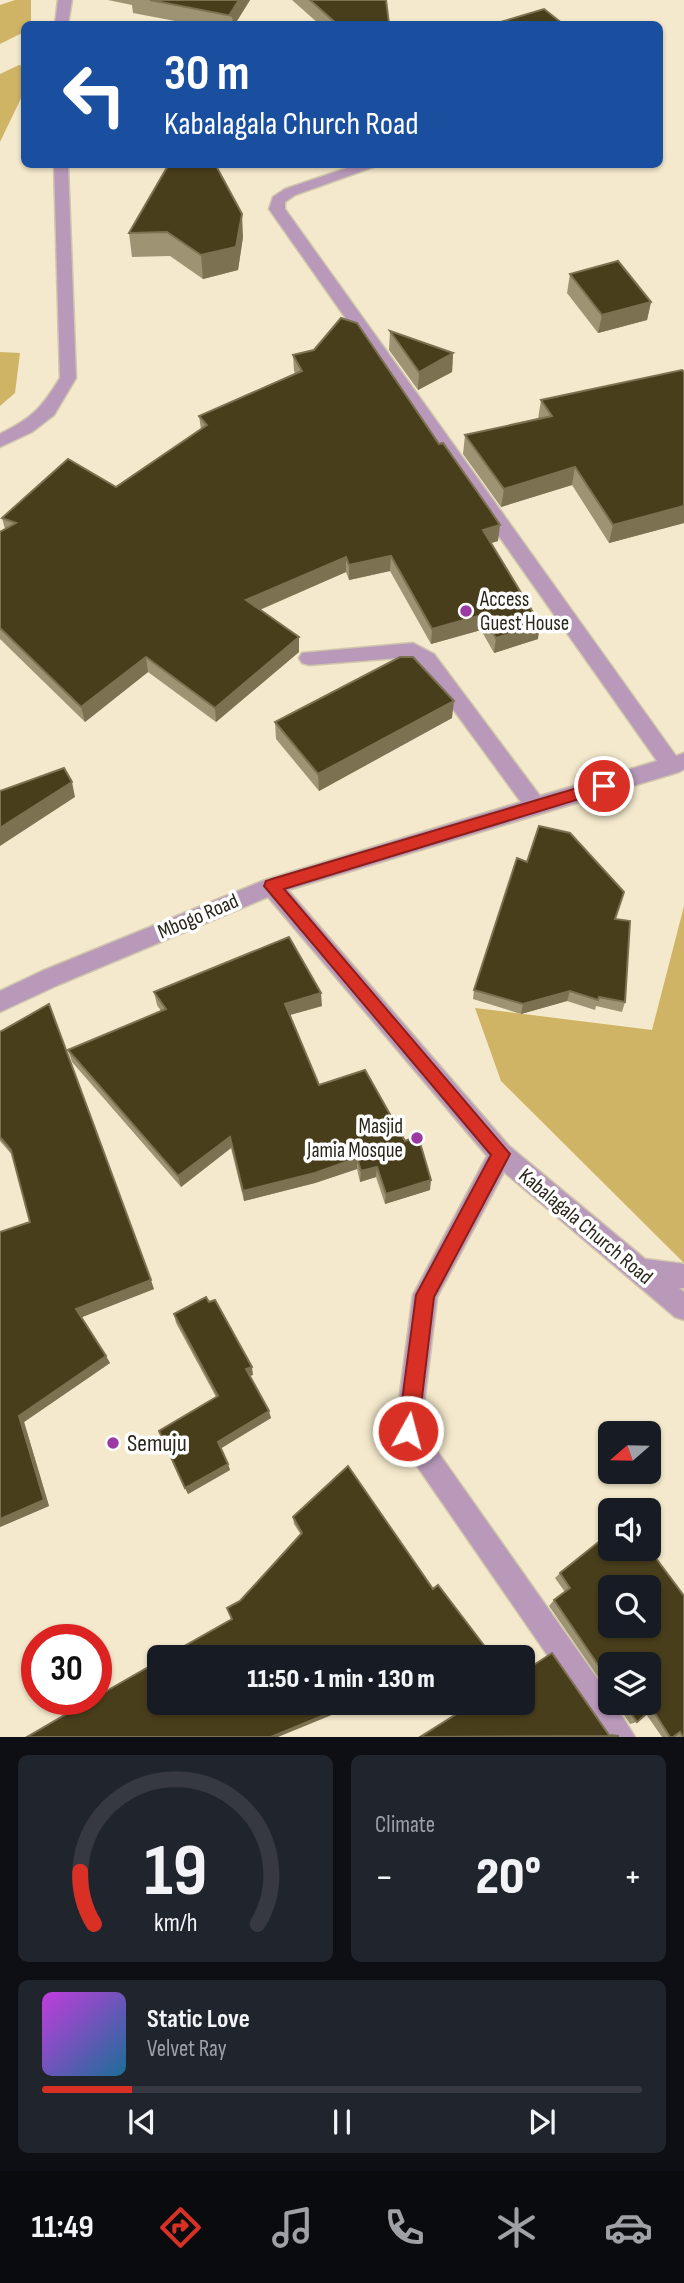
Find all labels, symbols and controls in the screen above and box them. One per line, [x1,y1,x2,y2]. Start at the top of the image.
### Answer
text: 30 m [164,45,249,104]
icon: left [49,49,140,140]
text: Kabalagala Church Road [164,105,419,144]
place label: Access Guest House [479,587,569,636]
marker: Access Guest House [458,603,474,619]
pin [574,756,634,816]
icon: arrive [585,767,623,805]
street label: Mbogo Road [154,888,242,945]
place label: Masjid Jamia Mosque [306,1114,403,1163]
marker: Masjid Jamia Mosque [409,1130,425,1146]
street label: Kabalagala Church Road [514,1163,658,1290]
position arrow [371,1394,445,1468]
north arrow [598,1421,662,1484]
map controls [598,1421,661,1715]
place label: Semuju [127,1429,187,1458]
marker: Semuju [105,1435,121,1451]
button: sound [598,1498,661,1561]
button: search [598,1575,661,1638]
speed limit sign: 30 [21,1624,112,1715]
button: layers [598,1652,661,1715]
text: 11:50 · 1 min · 130 m [247,1664,435,1695]
text: Climate [375,1811,435,1839]
text: 19 [144,1829,207,1917]
text: 20° [476,1846,541,1909]
text: − [375,1855,394,1900]
text: + [623,1855,642,1900]
text: km/h [154,1908,197,1939]
text: Static Love [147,2004,250,2035]
text: Velvet Ray [147,2035,227,2063]
icon: previous [123,2103,161,2141]
icon: pause [323,2103,361,2141]
icon: next [523,2103,561,2141]
icon: directions [156,2203,205,2252]
icon: music [268,2203,317,2252]
icon: phone [380,2203,429,2252]
icon: climate [492,2203,541,2252]
icon: car [604,2203,653,2252]
text: 11:49 [31,2208,94,2247]

